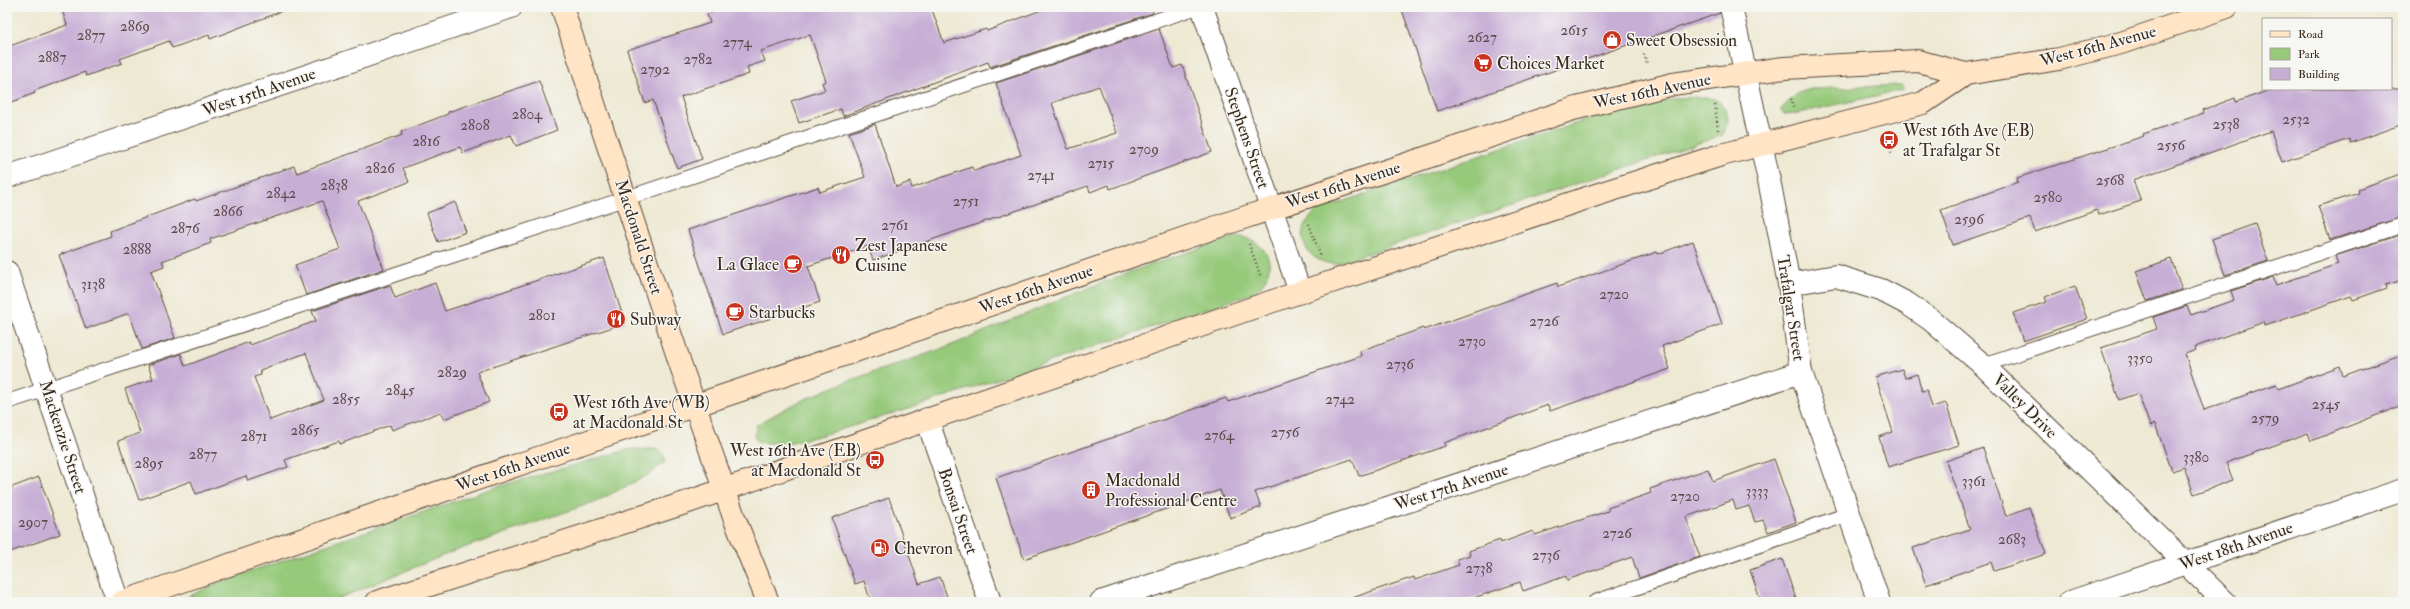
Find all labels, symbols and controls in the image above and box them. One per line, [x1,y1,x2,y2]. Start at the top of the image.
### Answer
house number: 2869 [120,17,150,36]
legend [2262,18,2392,90]
street label: West 16th Avenue [2037,20,2158,72]
house number: 2615 [1560,21,1588,40]
house number: 2877 [77,26,105,45]
text: Road [2298,27,2323,42]
house number: 2627 [1467,28,1497,47]
shop icon: Sweet Obsession [1601,29,1623,51]
place label: Sweet Obsession [1626,30,1737,51]
house number: 2774 [722,33,752,52]
text: Park [2298,47,2320,62]
house number: 2887 [38,48,66,67]
house number: 2782 [683,50,713,69]
supermarket icon: Choices Market [1472,52,1494,74]
place label: Choices Market [1497,53,1605,74]
house number: 2792 [640,60,670,79]
street label: West 15th Avenue [199,63,318,122]
text: Building [2298,67,2341,82]
street label: West 16th Avenue [1590,68,1713,114]
street label: Stephens Street [1219,85,1274,192]
house number: 2804 [512,105,543,124]
house number: 2532 [2282,110,2310,129]
house number: 2538 [2213,115,2239,134]
house number: 2808 [460,116,490,135]
place label: West 16th Ave (EB) at Trafalgar St [1902,120,2034,161]
bus stop icon: West 16th Ave (EB) at Trafalgar St [1878,129,1900,151]
house number: 2816 [412,132,441,151]
house number: 2556 [2157,136,2187,155]
house number: 2709 [1129,140,1159,159]
house number: 2715 [1088,154,1115,173]
street label: West 16th Avenue [1282,157,1403,214]
house number: 2826 [365,159,396,178]
house number: 2741 [1027,166,1055,185]
house number: 2568 [2096,171,2124,190]
house number: 2838 [320,176,348,195]
street label: Macdonald Street [611,177,668,298]
house number: 2842 [266,184,297,203]
house number: 2580 [2034,188,2062,207]
house number: 2751 [953,192,979,211]
house number: 2866 [213,202,244,221]
house number: 2596 [1954,210,1985,229]
house number: 2761 [881,216,909,235]
house number: 2876 [170,219,201,238]
place label: Zest Japanese Cuisine [855,235,948,276]
house number: 2888 [123,240,151,259]
restaurant icon: Zest Japanese Cuisine [830,244,852,266]
cafe icon: La Glace [782,253,804,275]
street label: Trafalgar Street [1772,253,1810,363]
place label: La Glace [717,254,779,275]
street label: West 16th Avenue [975,260,1096,319]
house number: 3138 [81,275,105,294]
house number: 2720 [1599,285,1629,304]
cafe icon: Starbucks [724,301,746,323]
place label: Starbucks [749,302,815,323]
house number: 2801 [528,306,556,325]
restaurant icon: Subway [605,308,627,330]
place label: Subway [630,309,682,331]
house number: 2726 [1529,312,1560,331]
house number: 2730 [1458,332,1486,351]
house number: 3350 [2127,349,2153,368]
house number: 2736 [1386,355,1415,374]
house number: 2829 [437,363,467,382]
street label: Valley Drive [1987,369,2062,444]
street label: Mackenzie Street [35,378,91,497]
house number: 2845 [385,381,415,400]
house number: 2855 [332,390,360,409]
house number: 2742 [1325,390,1355,409]
place label: West 16th Ave (WB) at Macdonald St [572,392,710,433]
house number: 2545 [2312,395,2341,414]
bus stop icon: West 16th Ave (WB) at Macdonald St [548,401,570,423]
house number: 2579 [2251,409,2279,428]
house number: 2865 [291,421,320,440]
house number: 2756 [1271,423,1301,442]
house number: 2764 [1204,426,1235,445]
house number: 2871 [241,427,267,446]
street label: West 16th Avenue [452,438,573,497]
place label: West 16th Ave (EB) at Macdonald St [729,440,861,481]
house number: 2877 [189,445,217,464]
house number: 3380 [2183,448,2209,467]
bus stop icon: West 16th Ave (EB) at Macdonald St [864,449,886,471]
house number: 2895 [135,454,164,473]
street label: West 17th Avenue [1390,459,1511,516]
street label: Bonsai Street [933,465,983,557]
place label: Macdonald Professional Centre [1105,470,1237,511]
house number: 3361 [1962,472,1986,491]
building icon: Macdonald Professional Centre [1080,479,1102,501]
house number: 3333 [1745,482,1769,501]
house number: 2720 [1670,487,1700,506]
house number: 2907 [18,513,48,532]
street label: West 18th Avenue [2175,517,2296,576]
house number: 2726 [1602,524,1633,543]
house number: 2683 [1998,530,2026,549]
fuel station icon: Chevron [869,537,891,559]
place label: Chevron [894,538,953,559]
house number: 2736 [1532,546,1561,565]
house number: 2738 [1465,559,1493,578]

